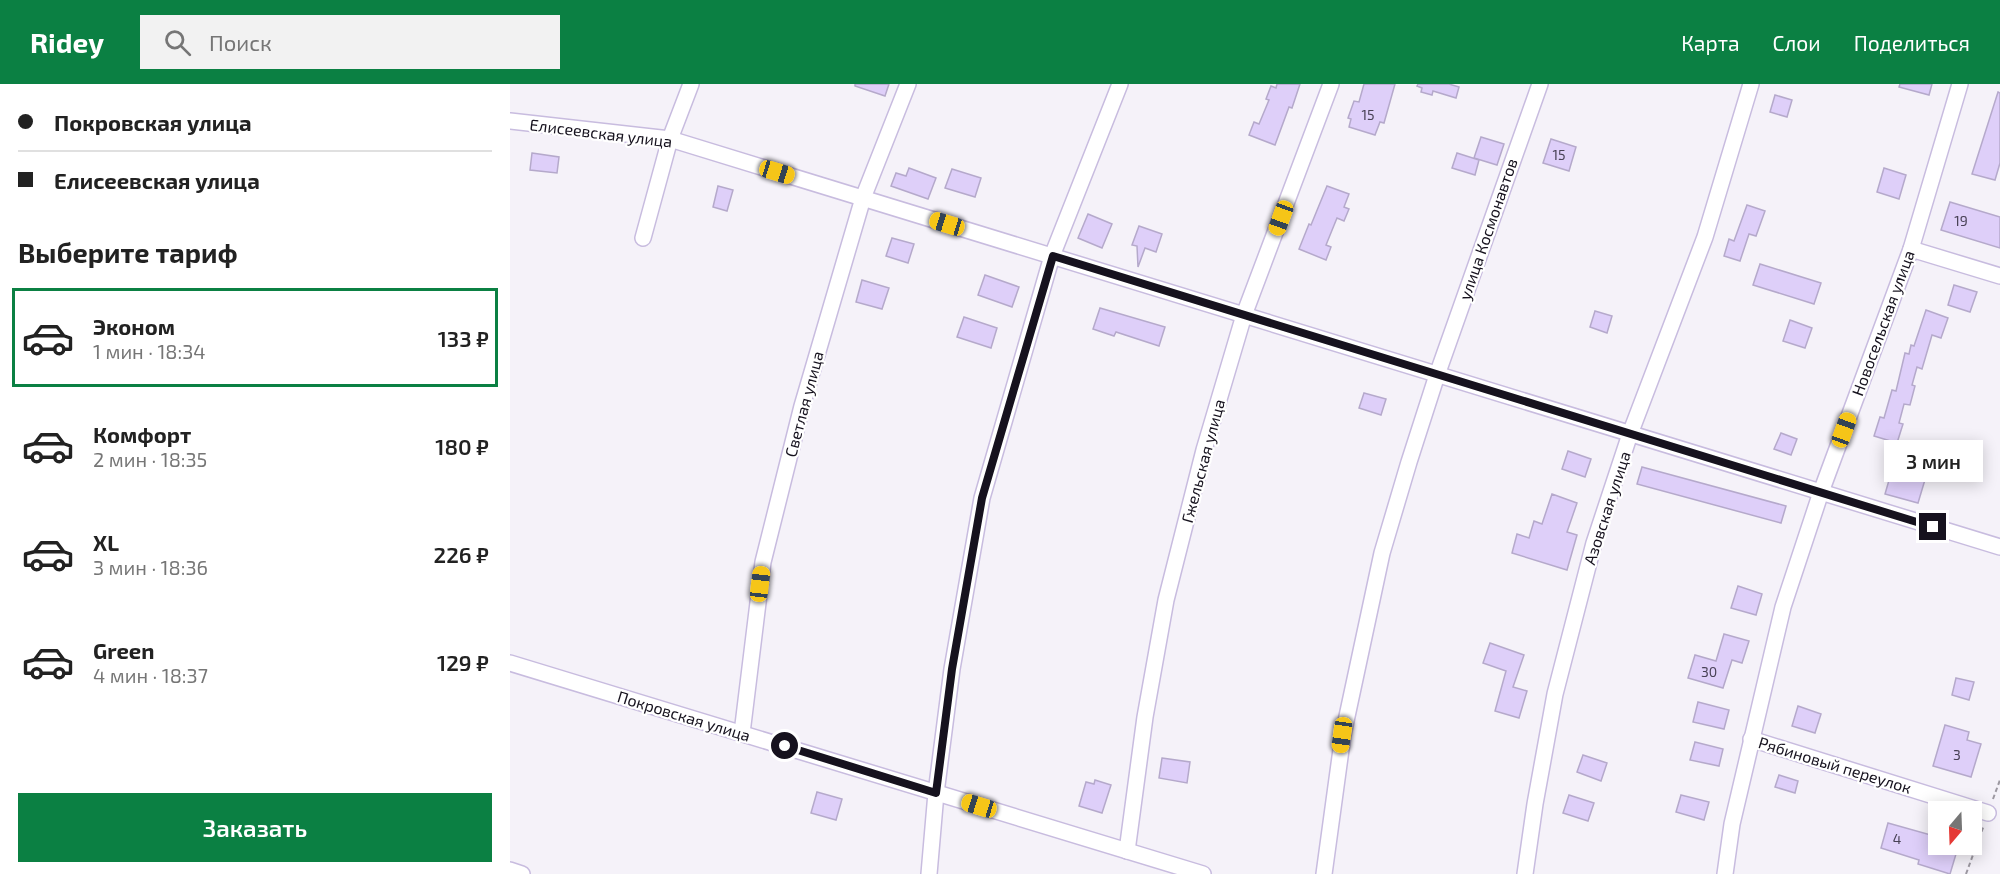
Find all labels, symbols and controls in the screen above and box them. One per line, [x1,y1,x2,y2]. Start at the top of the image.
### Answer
search box [140,15,560,69]
text: Ridey [30,25,104,59]
icon: search [161,26,194,59]
text: Поиск [209,29,272,55]
text: Карта [1681,30,1740,55]
text: Слои [1773,30,1821,55]
text: Поделиться [1854,30,1970,55]
house number: 15 [1361,106,1375,123]
text: Покровская улица [54,109,252,135]
street label: Елисеевская улица [529,114,673,152]
house number: 15 [1552,146,1566,163]
street label: улица Космонавтов [1454,156,1522,302]
car [757,158,797,186]
text: Елисеевская улица [54,167,260,193]
car [1266,198,1296,238]
car [927,210,967,238]
house number: 19 [1954,212,1968,229]
text: Выберите тариф [18,236,238,268]
street label: Новосельская улица [1847,247,1919,399]
icon: car [21,311,75,365]
text: Эконом [93,313,175,339]
text: 133 ₽ [438,325,489,351]
text: 1 мин · 18:34 [93,339,206,363]
street label: Светлая улица [780,349,828,459]
street label: Гжельская улица [1177,397,1229,525]
car [1829,410,1859,450]
icon: car [21,419,75,473]
text: Комфорт [93,421,191,447]
text: 180 ₽ [435,433,489,459]
callout: 3 мин [1884,440,1982,482]
text: 2 мин · 18:35 [93,447,207,471]
street label: Азовская улица [1579,449,1635,567]
text: 3 мин [1906,449,1961,473]
route end [1919,513,1946,540]
icon: car [21,527,75,581]
text: XL [93,529,119,555]
text: 226 ₽ [434,541,489,567]
text: 3 мин · 18:36 [93,555,208,579]
car [749,565,771,603]
icon: car [21,635,75,689]
text: Green [93,637,155,663]
text: 129 ₽ [437,649,489,675]
text: 4 мин · 18:37 [93,663,208,687]
house number: 30 [1701,663,1717,680]
street label: Покровская улица [615,686,753,746]
car [1331,716,1353,754]
route start [771,732,798,759]
street label: Рябиновый переулок [1756,732,1914,798]
house number: 3 [1953,746,1961,763]
car [959,792,999,820]
button: Заказать [18,793,492,862]
north arrow [1928,801,1982,855]
map controls [1928,801,1982,855]
house number: 4 [1893,830,1901,847]

